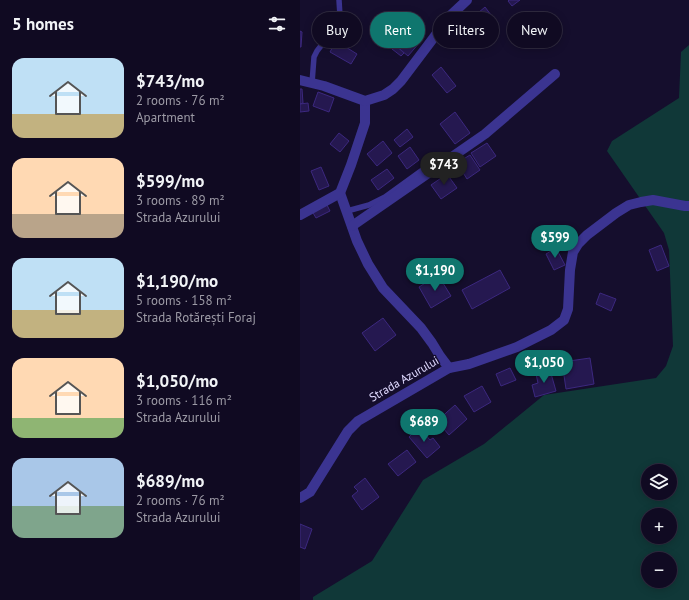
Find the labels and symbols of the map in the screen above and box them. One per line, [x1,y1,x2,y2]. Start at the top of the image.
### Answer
pin: $743 [420,152,468,186]
pin: $599 [531,225,579,259]
pin: $1,190 [402,258,468,292]
pin: $1,050 [511,350,577,384]
street label: Strada Azurului [366,353,441,405]
pin: $689 [400,409,448,443]

